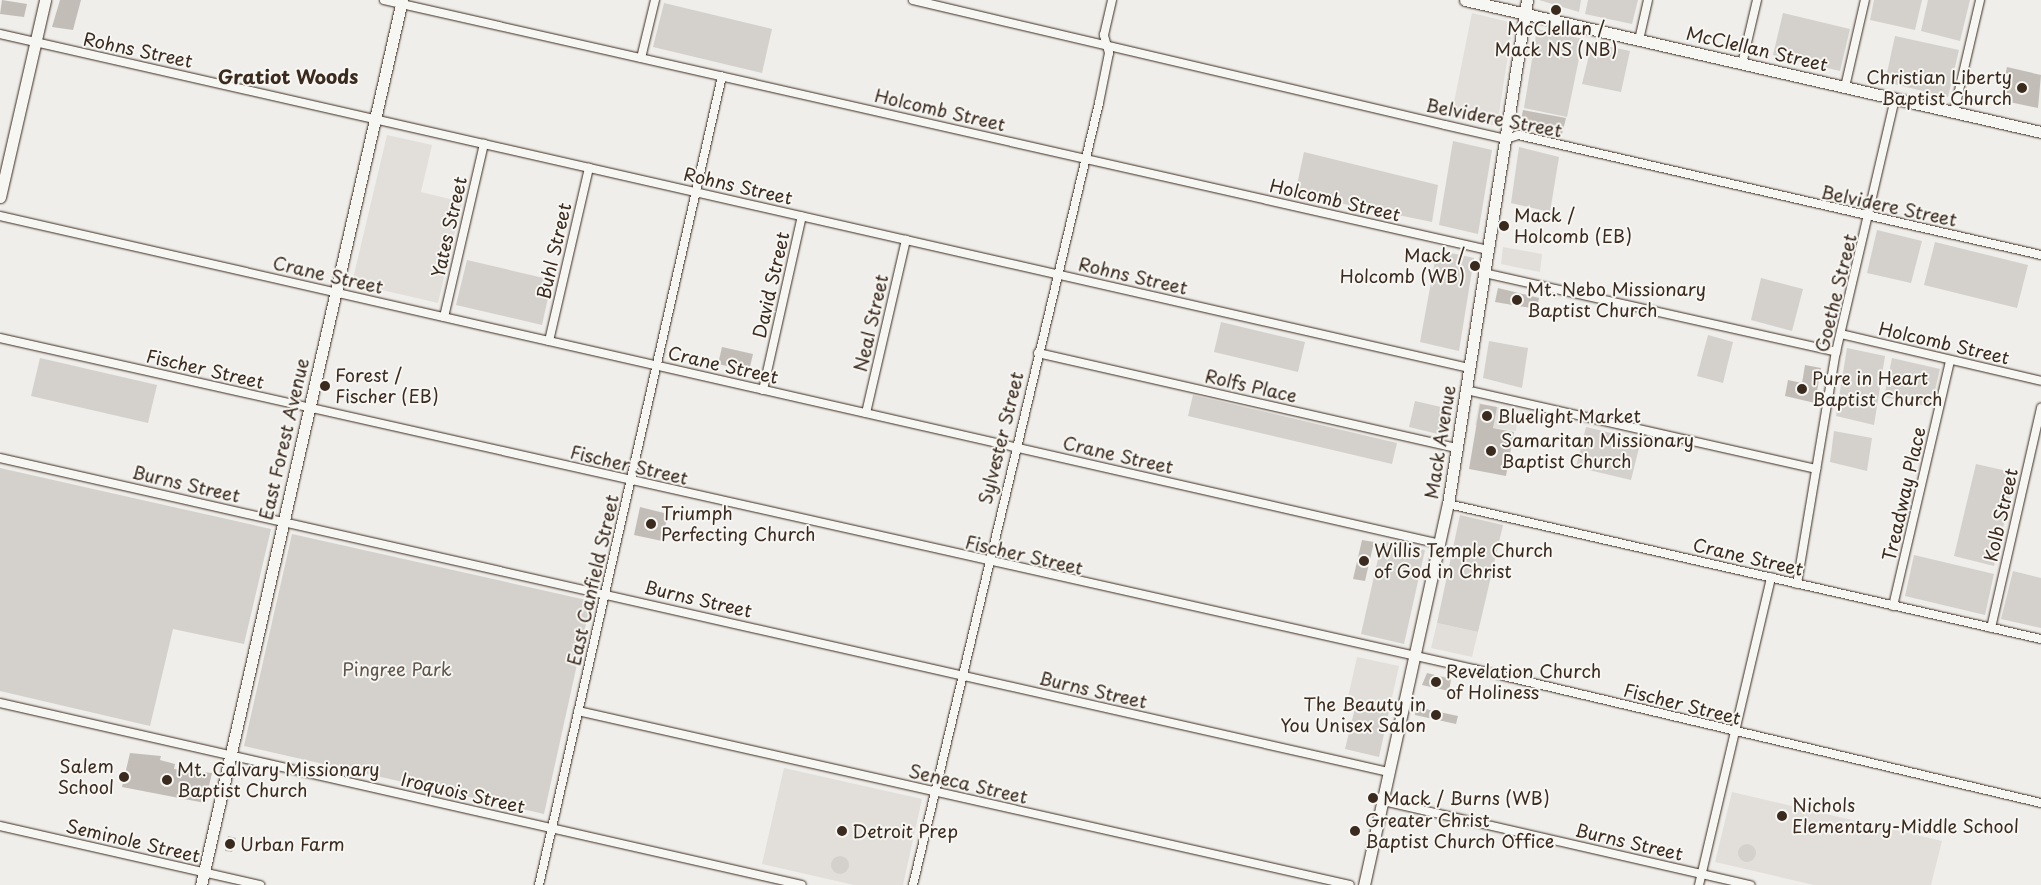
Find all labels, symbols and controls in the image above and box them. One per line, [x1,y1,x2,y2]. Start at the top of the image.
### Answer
marker: McClellan / Mack NS (NB) [1550,4,1562,16]
place label: McClellan / Mack NS (NB) [1494,18,1618,60]
street label: McClellan Street [1684,22,1830,76]
street label: Rohns Street [81,28,195,72]
district label: Gratiot Woods [217,66,359,88]
place label: Christian Liberty Baptist Church [1866,67,2012,110]
marker: Christian Liberty Baptist Church [2016,82,2028,94]
street label: Holcomb Street [872,84,1008,136]
street label: Belvidere Street [1424,94,1564,142]
street label: Rohns Street [681,163,795,209]
street label: Yates Street [427,174,471,280]
street label: Holcomb Street [1267,174,1403,226]
street label: Belvidere Street [1819,181,1959,231]
street label: Buhl Street [533,201,575,301]
place label: Mack / Holcomb (EB) [1514,205,1632,248]
marker: Mack / Holcomb (EB) [1498,220,1510,232]
street label: David Street [748,229,794,341]
street label: Goethe Street [1811,232,1861,354]
place label: Mack / Holcomb (WB) [1340,245,1465,288]
street label: Crane Street [271,252,385,298]
street label: Rohns Street [1076,253,1190,299]
marker: Mack / Holcomb (WB) [1469,260,1481,272]
street label: Neal Street [849,272,893,374]
place label: Mt. Nebo Missionary Baptist Church [1527,279,1706,322]
marker: Mt. Nebo Missionary Baptist Church [1511,294,1523,306]
street label: Holcomb Street [1876,317,2012,369]
street label: Crane Street [666,342,780,388]
street label: Fischer Street [144,345,266,393]
street label: East Forest Avenue [255,357,313,521]
place label: Forest / Fischer (EB) [335,365,439,408]
street label: Rolfs Place [1203,365,1299,407]
place label: Pure in Heart Baptist Church [1812,368,1943,410]
street label: Sylvester Street [974,369,1028,507]
marker: Forest / Fischer (EB) [319,380,331,392]
street label: Mack Avenue [1420,383,1460,501]
marker: Pure in Heart Baptist Church [1796,383,1808,395]
place label: Bluelight Market [1497,405,1642,427]
marker: Bluelight Market [1481,410,1493,422]
street label: Treadway Place [1878,425,1930,563]
place label: Samaritan Missionary Baptist Church [1501,430,1694,472]
street label: Crane Street [1061,432,1175,478]
street label: Fischer Street [568,441,690,489]
marker: Samaritan Missionary Baptist Church [1485,445,1497,457]
street label: Burns Street [130,461,242,507]
street label: Kolb Street [1980,466,2022,564]
street label: East Canfield Street [563,493,623,667]
place label: Triumph Perfecting Church [661,503,816,546]
marker: Triumph Perfecting Church [645,518,657,530]
street label: Fischer Street [963,531,1085,579]
street label: Crane Street [1691,534,1805,580]
place label: Willis Temple Church of God in Christ [1374,540,1555,582]
marker: Willis Temple Church of God in Christ [1358,555,1370,567]
street label: Burns Street [642,576,754,622]
park label: Pingree Park [342,658,452,680]
place label: Revelation Church of Holiness [1446,661,1601,704]
street label: Burns Street [1037,667,1149,713]
marker: Revelation Church of Holiness [1430,676,1442,688]
street label: Fischer Street [1621,679,1743,729]
place label: The Beauty in You Unisex Salon [1277,694,1426,736]
marker: The Beauty in You Unisex Salon [1430,709,1442,721]
place label: Salem School [57,756,114,799]
place label: Mt. Calvary Missionary Baptist Church [177,759,380,802]
street label: Seneca Street [906,760,1030,808]
street label: Iroquois Street [398,768,528,818]
marker: Salem School [118,771,130,783]
marker: Mt. Calvary Missionary Baptist Church [161,774,173,786]
place label: Mack / Burns (WB) [1383,787,1551,809]
marker: Mack / Burns (WB) [1367,792,1379,804]
place label: Nichols Elementary-Middle School [1792,795,2021,838]
place label: Greater Christ Baptist Church Office [1365,810,1555,852]
marker: Nichols Elementary-Middle School [1776,810,1788,822]
street label: Seminole Street [63,815,203,867]
street label: Burns Street [1573,819,1685,865]
place label: Detroit Prep [852,820,959,842]
marker: Detroit Prep [836,825,848,837]
marker: Greater Christ Baptist Church Office [1349,825,1361,837]
place label: Urban Farm [240,833,346,855]
marker: Urban Farm [224,838,236,850]

